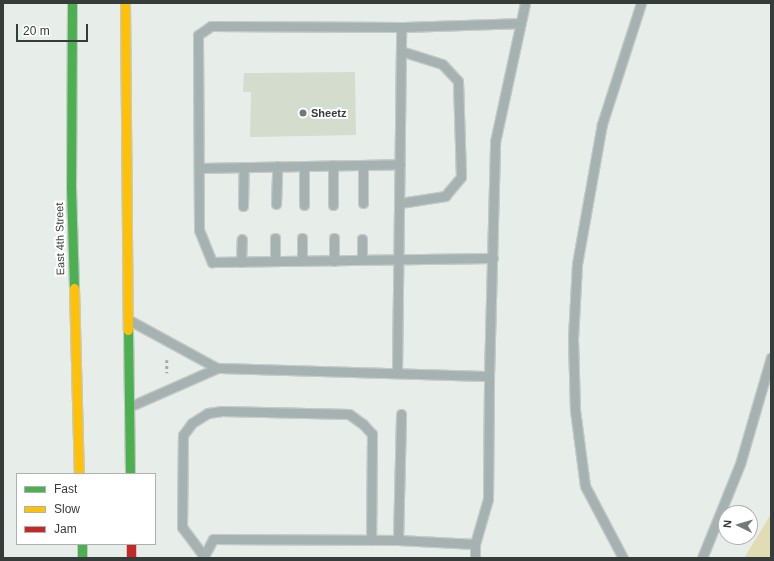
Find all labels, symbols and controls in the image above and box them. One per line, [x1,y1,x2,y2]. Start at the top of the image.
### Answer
scale bar [18,16,90,42]
text: 20 m [23,24,50,38]
place label: Sheetz [311,106,346,120]
marker: Sheetz [298,108,308,118]
street label: East 4th Street [53,203,67,275]
legend [16,473,156,545]
text: Fast [54,482,77,496]
text: Slow [54,502,80,516]
north arrow [718,505,758,545]
text: N [721,520,733,529]
text: Jam [54,522,77,536]

